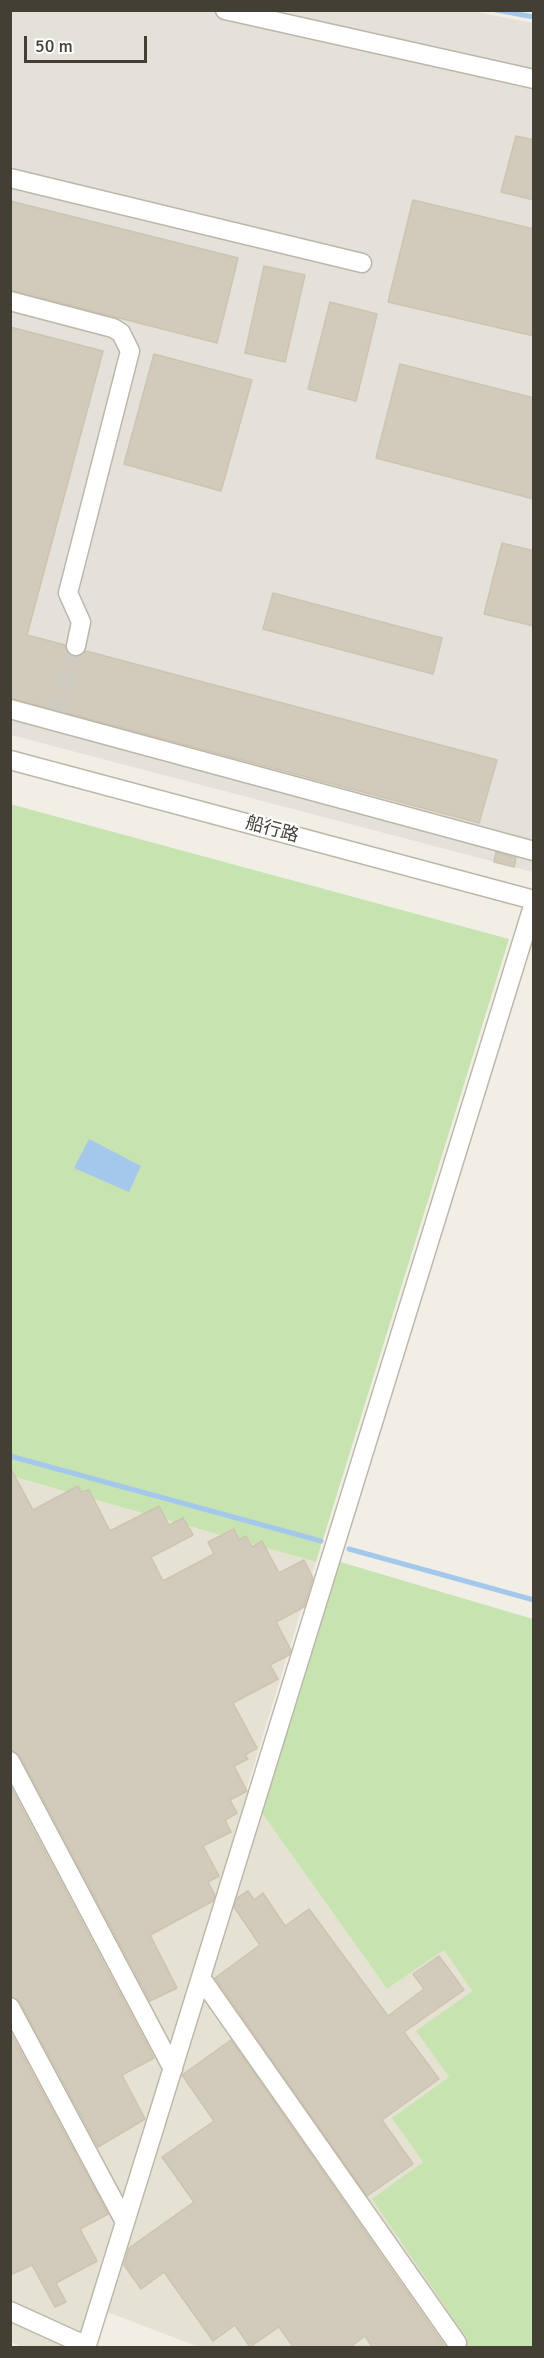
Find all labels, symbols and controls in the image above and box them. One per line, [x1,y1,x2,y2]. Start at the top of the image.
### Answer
scale bar [27,24,150,62]
text: 50 m [35,35,73,57]
street label: 船行路 [243,813,301,847]

